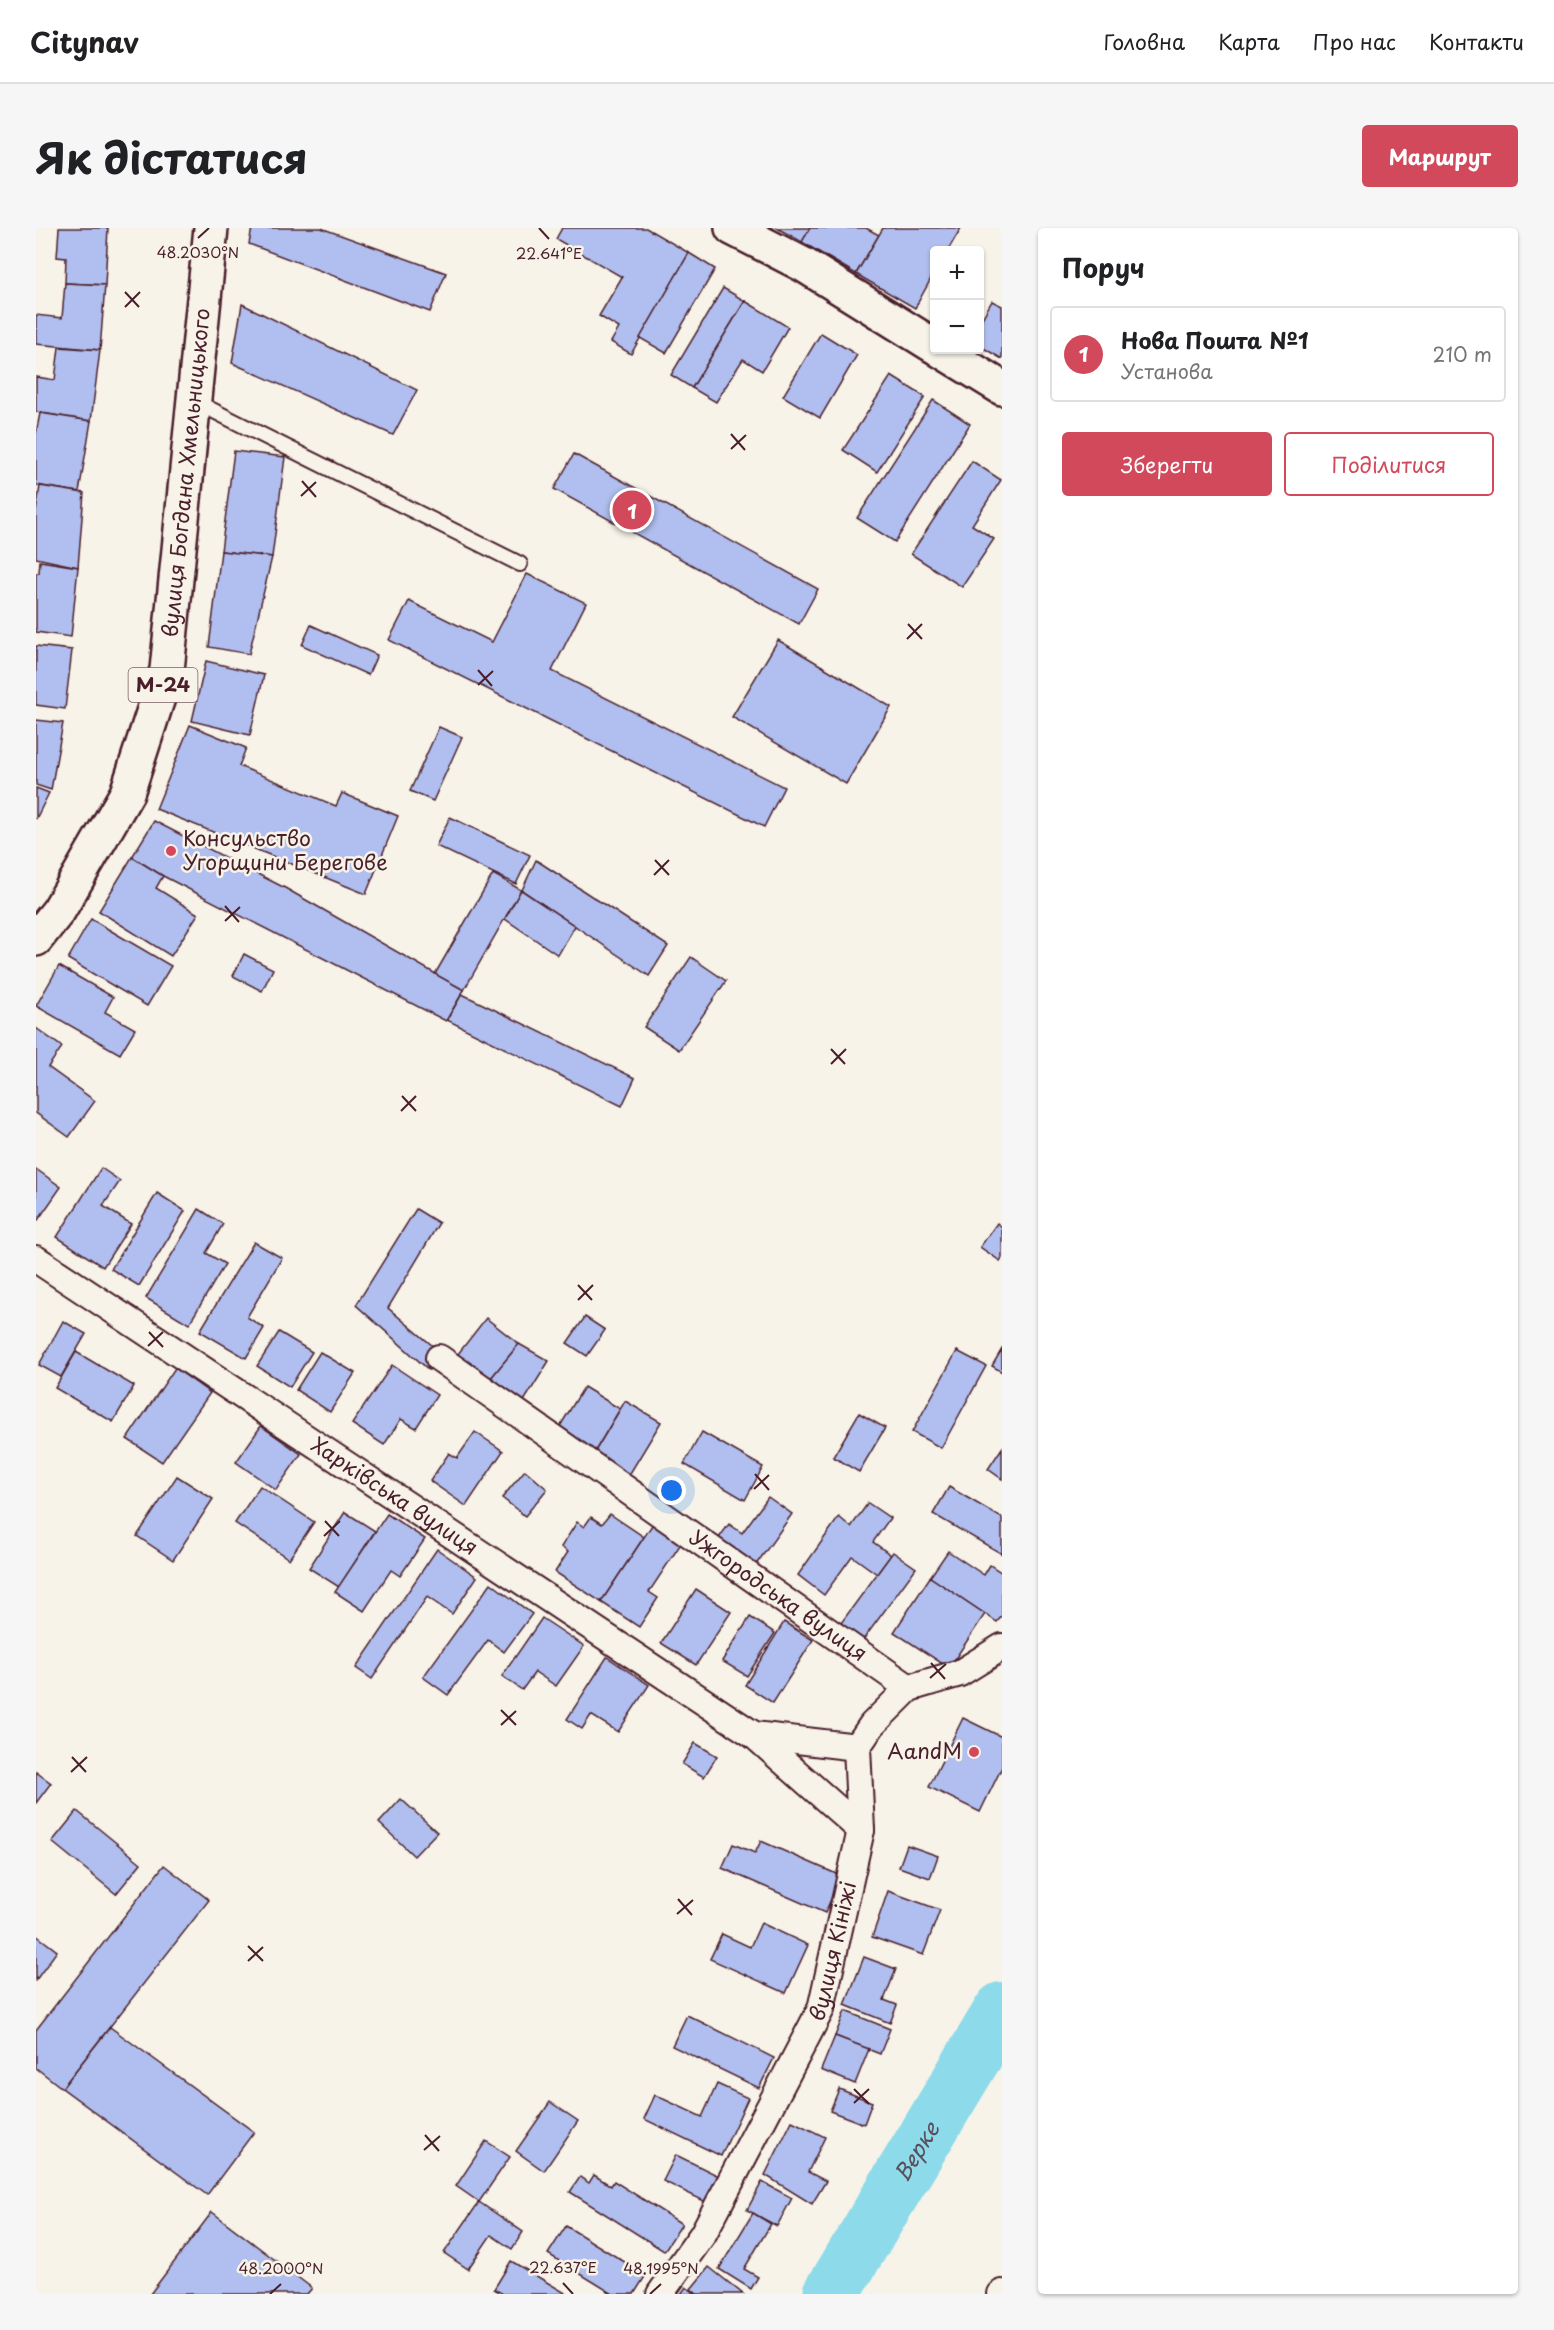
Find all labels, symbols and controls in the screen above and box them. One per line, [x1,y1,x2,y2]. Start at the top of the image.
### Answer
text: Citynav [30,20,139,63]
text: Головна [1104,25,1185,57]
text: Карта [1218,25,1280,57]
text: Про нас [1313,25,1396,57]
text: Контакти [1429,25,1524,57]
text: Як дістатися [36,125,308,188]
button: Маршрут [1362,125,1518,187]
text: 48.2030°N [157,240,239,263]
text: 22.641°E [516,241,582,264]
map controls [930,246,984,354]
button: + [930,246,984,300]
text: Поруч [1062,248,1145,287]
button: − [930,300,984,354]
street label: вулиця Богдана Хмельницького [152,306,217,638]
text: Нова Пошта №1 [1121,323,1308,356]
text: 1 [1079,339,1088,369]
text: 210 m [1433,339,1492,369]
text: Установа [1121,356,1213,386]
button: Зберегти [1062,432,1272,496]
button: Поділитися [1284,432,1494,496]
pin: 1 [612,488,652,532]
road number: М-24 [128,668,198,702]
place label: Консульство Угорщини Берегове [183,821,388,877]
marker: Консульство Угорщини Берегове [164,844,178,858]
street label: Харківська вулиця [306,1428,485,1562]
your location [657,1476,686,1505]
street label: Ужгородська вулиця [683,1520,875,1668]
place label: AandM [887,1734,962,1766]
marker: AandM [967,1745,981,1759]
street label: вулиця Кініжі [799,1878,863,2026]
water label: Верке [885,2114,947,2187]
text: 22.637°E [529,2255,597,2278]
text: 48.2000°N [238,2256,324,2279]
text: 48.1995°N [623,2256,699,2279]

